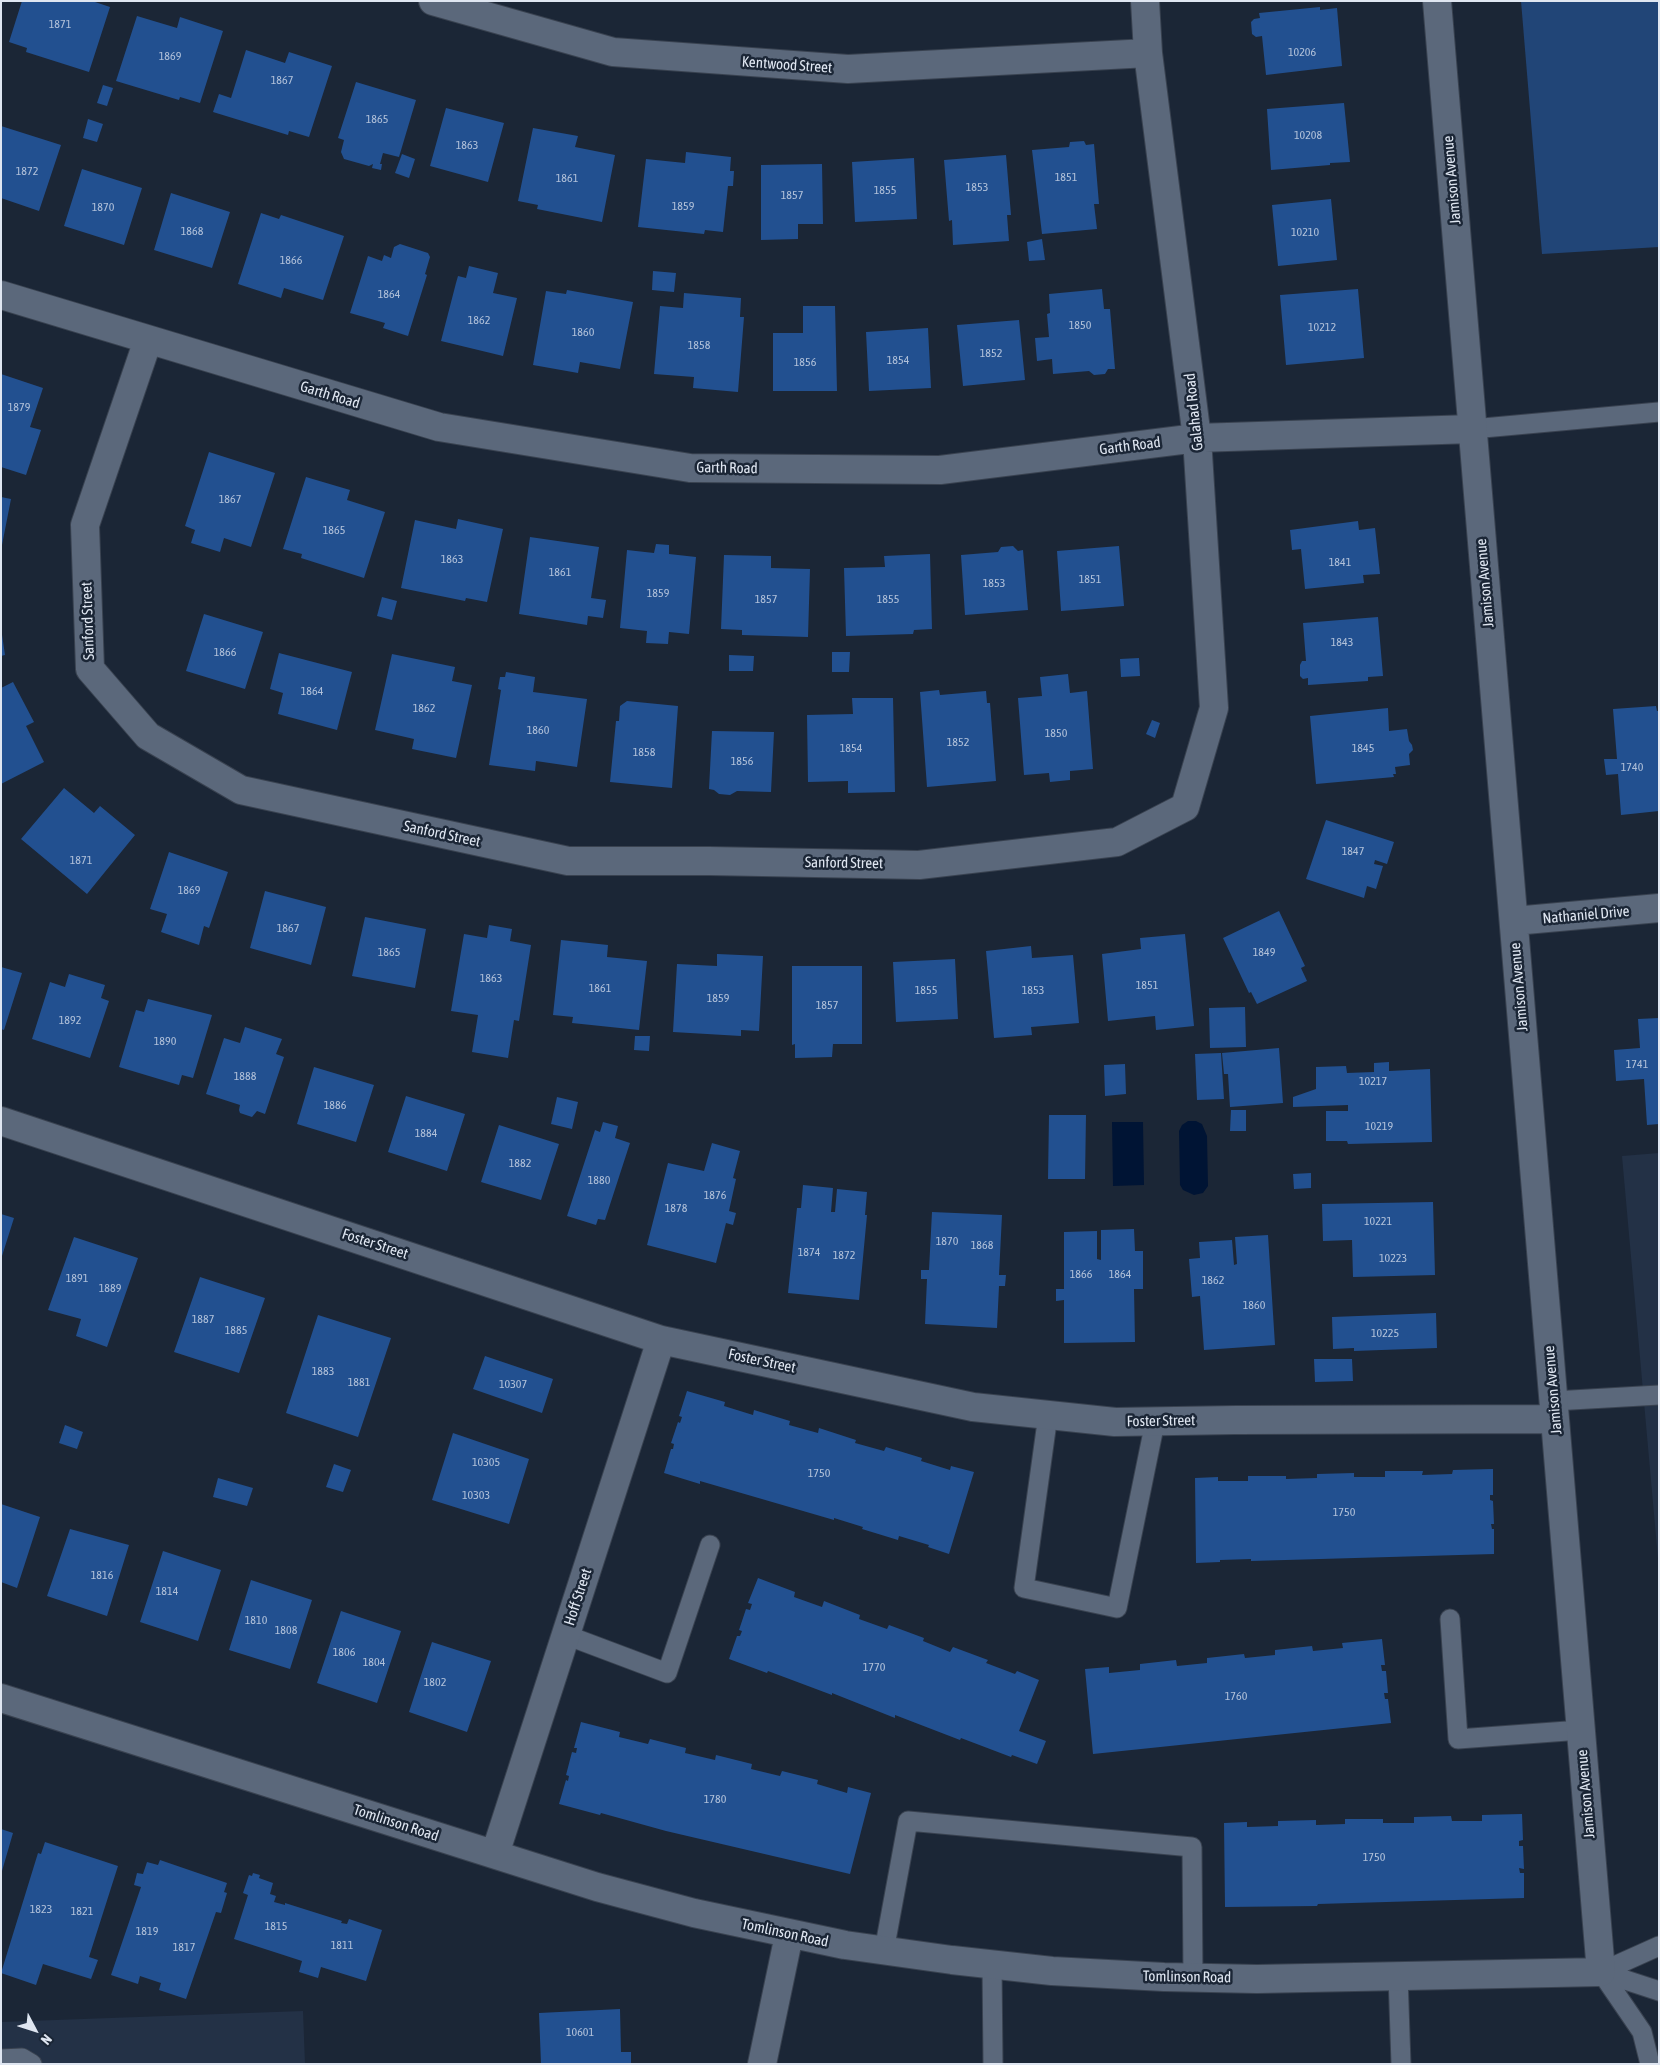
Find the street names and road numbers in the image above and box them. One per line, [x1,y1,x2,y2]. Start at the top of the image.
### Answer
street label: Kentwood Street [741,53,833,77]
street label: Jamison Avenue [1439,135,1465,225]
street label: Galahad Road [1181,372,1207,452]
street label: Garth Road [298,377,362,413]
street label: Garth Road [1098,433,1162,459]
street label: Garth Road [696,458,758,478]
street label: Jamison Avenue [1472,538,1498,628]
street label: Sanford Street [78,582,98,660]
street label: Sanford Street [402,817,482,851]
street label: Sanford Street [805,853,883,873]
street label: Nathaniel Drive [1542,902,1630,928]
street label: Jamison Avenue [1506,942,1532,1032]
street label: Foster Street [340,1225,410,1263]
street label: Foster Street [727,1345,797,1377]
street label: Jamison Avenue [1540,1345,1566,1435]
street label: Foster Street [1127,1411,1195,1431]
street label: Hoff Street [560,1566,596,1628]
street label: Jamison Avenue [1573,1749,1599,1839]
street label: Tomlinson Road [351,1801,441,1845]
street label: Tomlinson Road [740,1915,830,1951]
street label: Tomlinson Road [1143,1967,1231,1987]

